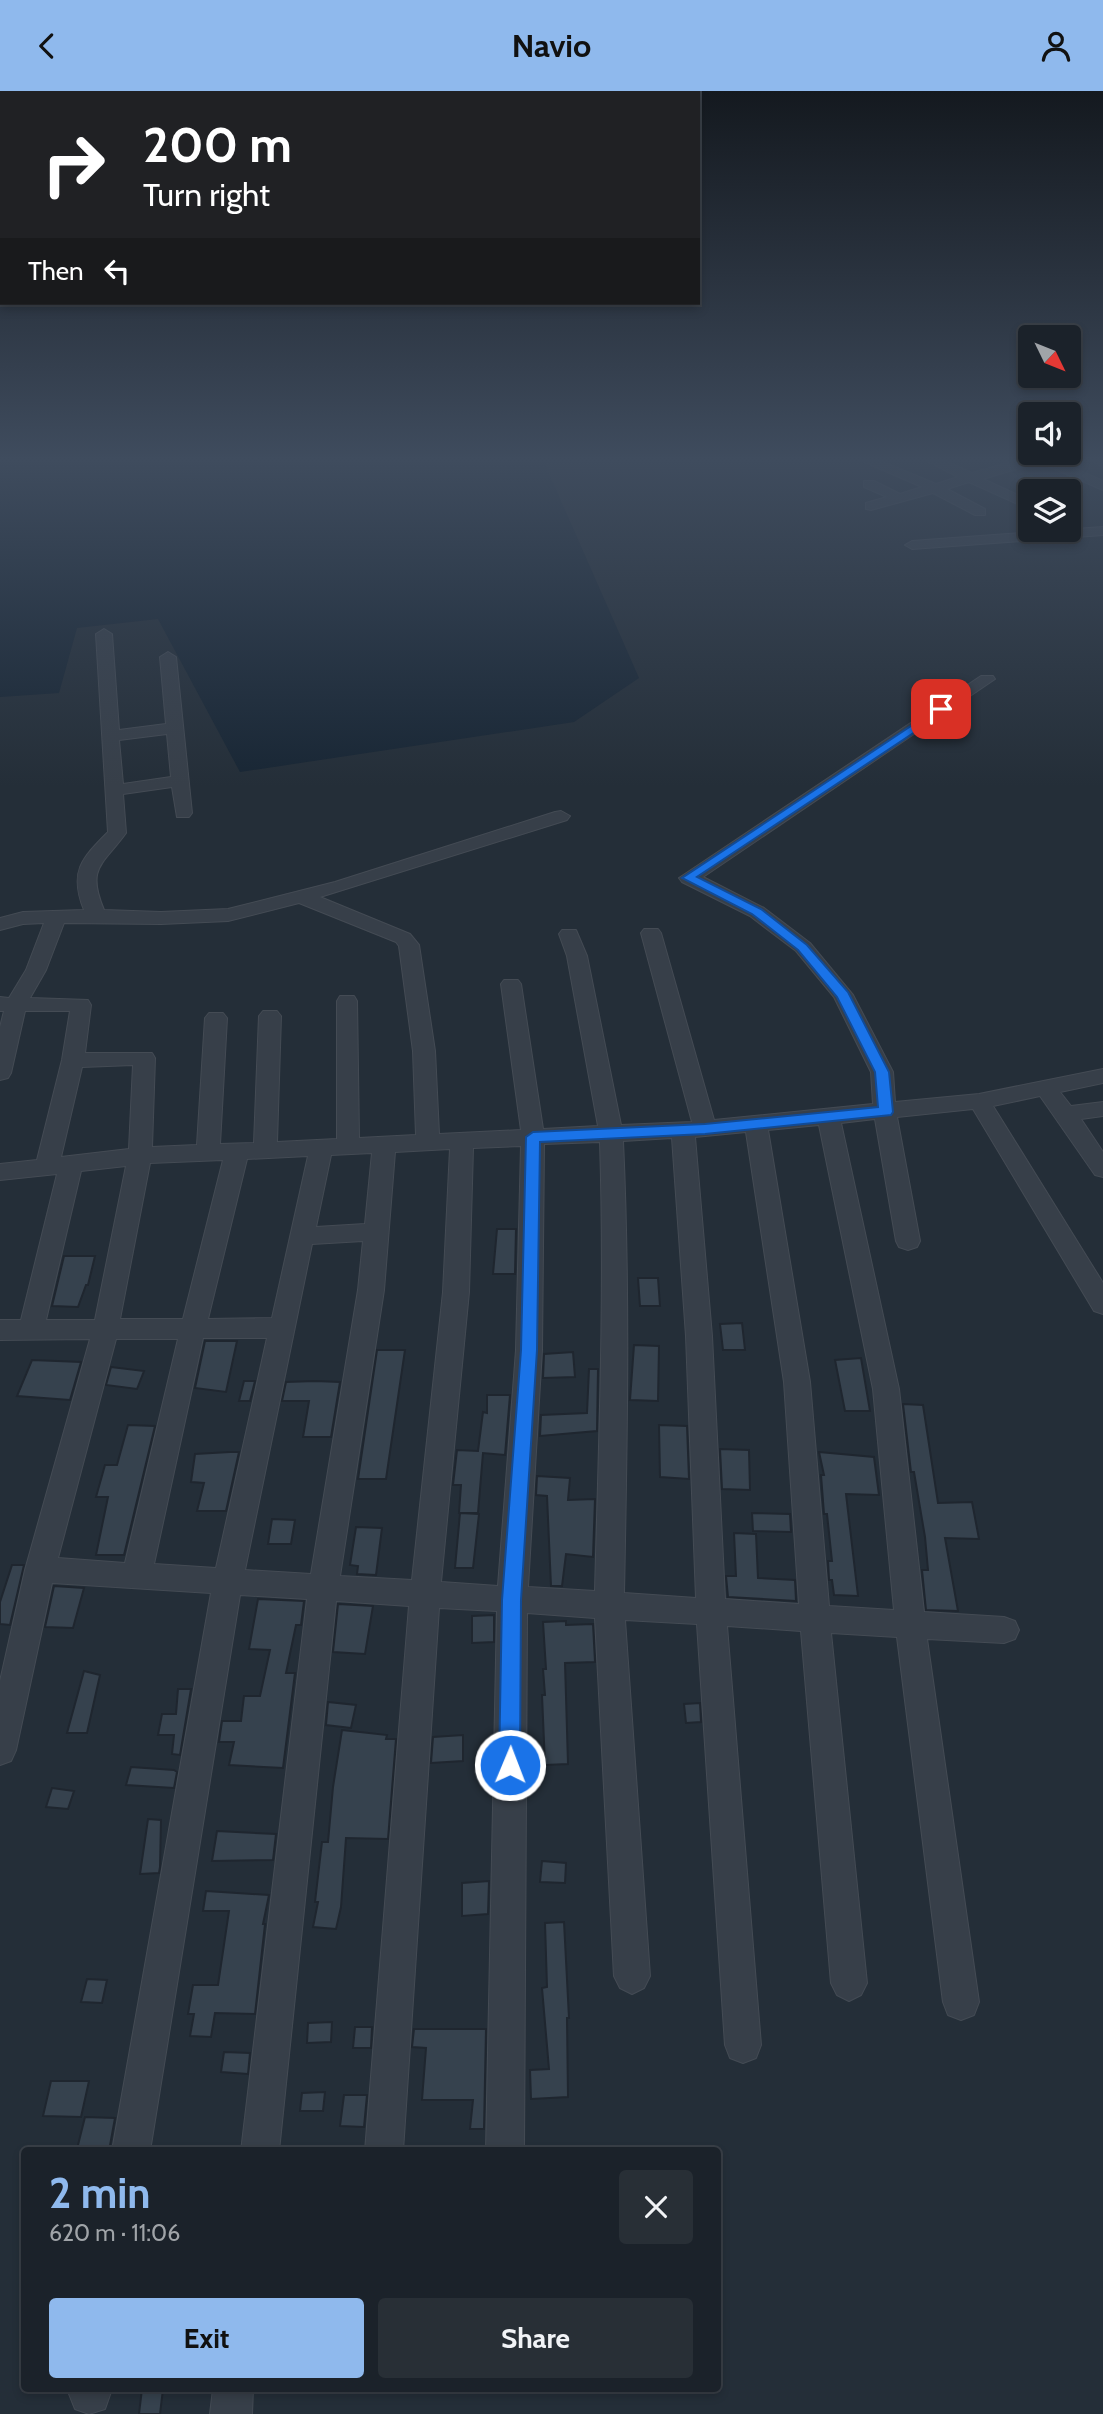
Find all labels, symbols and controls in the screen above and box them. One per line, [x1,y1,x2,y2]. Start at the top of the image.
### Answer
text: Navio [512,26,591,65]
icon: back [28,27,66,65]
icon: person [1037,27,1075,65]
text: 200 m [143,115,292,174]
icon: right [28,119,119,210]
text: Turn right [143,175,270,214]
icon: left [98,252,136,290]
text: Then [28,255,84,287]
north arrow [1018,325,1082,389]
map controls [1018,325,1081,542]
button: sound [1018,402,1081,465]
button: layers [1018,479,1081,542]
pin [911,679,971,739]
icon: arrive [922,690,960,728]
position arrow [473,1728,547,1802]
text: 2 min [49,2167,150,2219]
button: close [619,2170,693,2244]
text: 620 m · 11:06 [49,2219,180,2247]
button: Exit [49,2298,364,2378]
button: Share [378,2298,693,2378]

